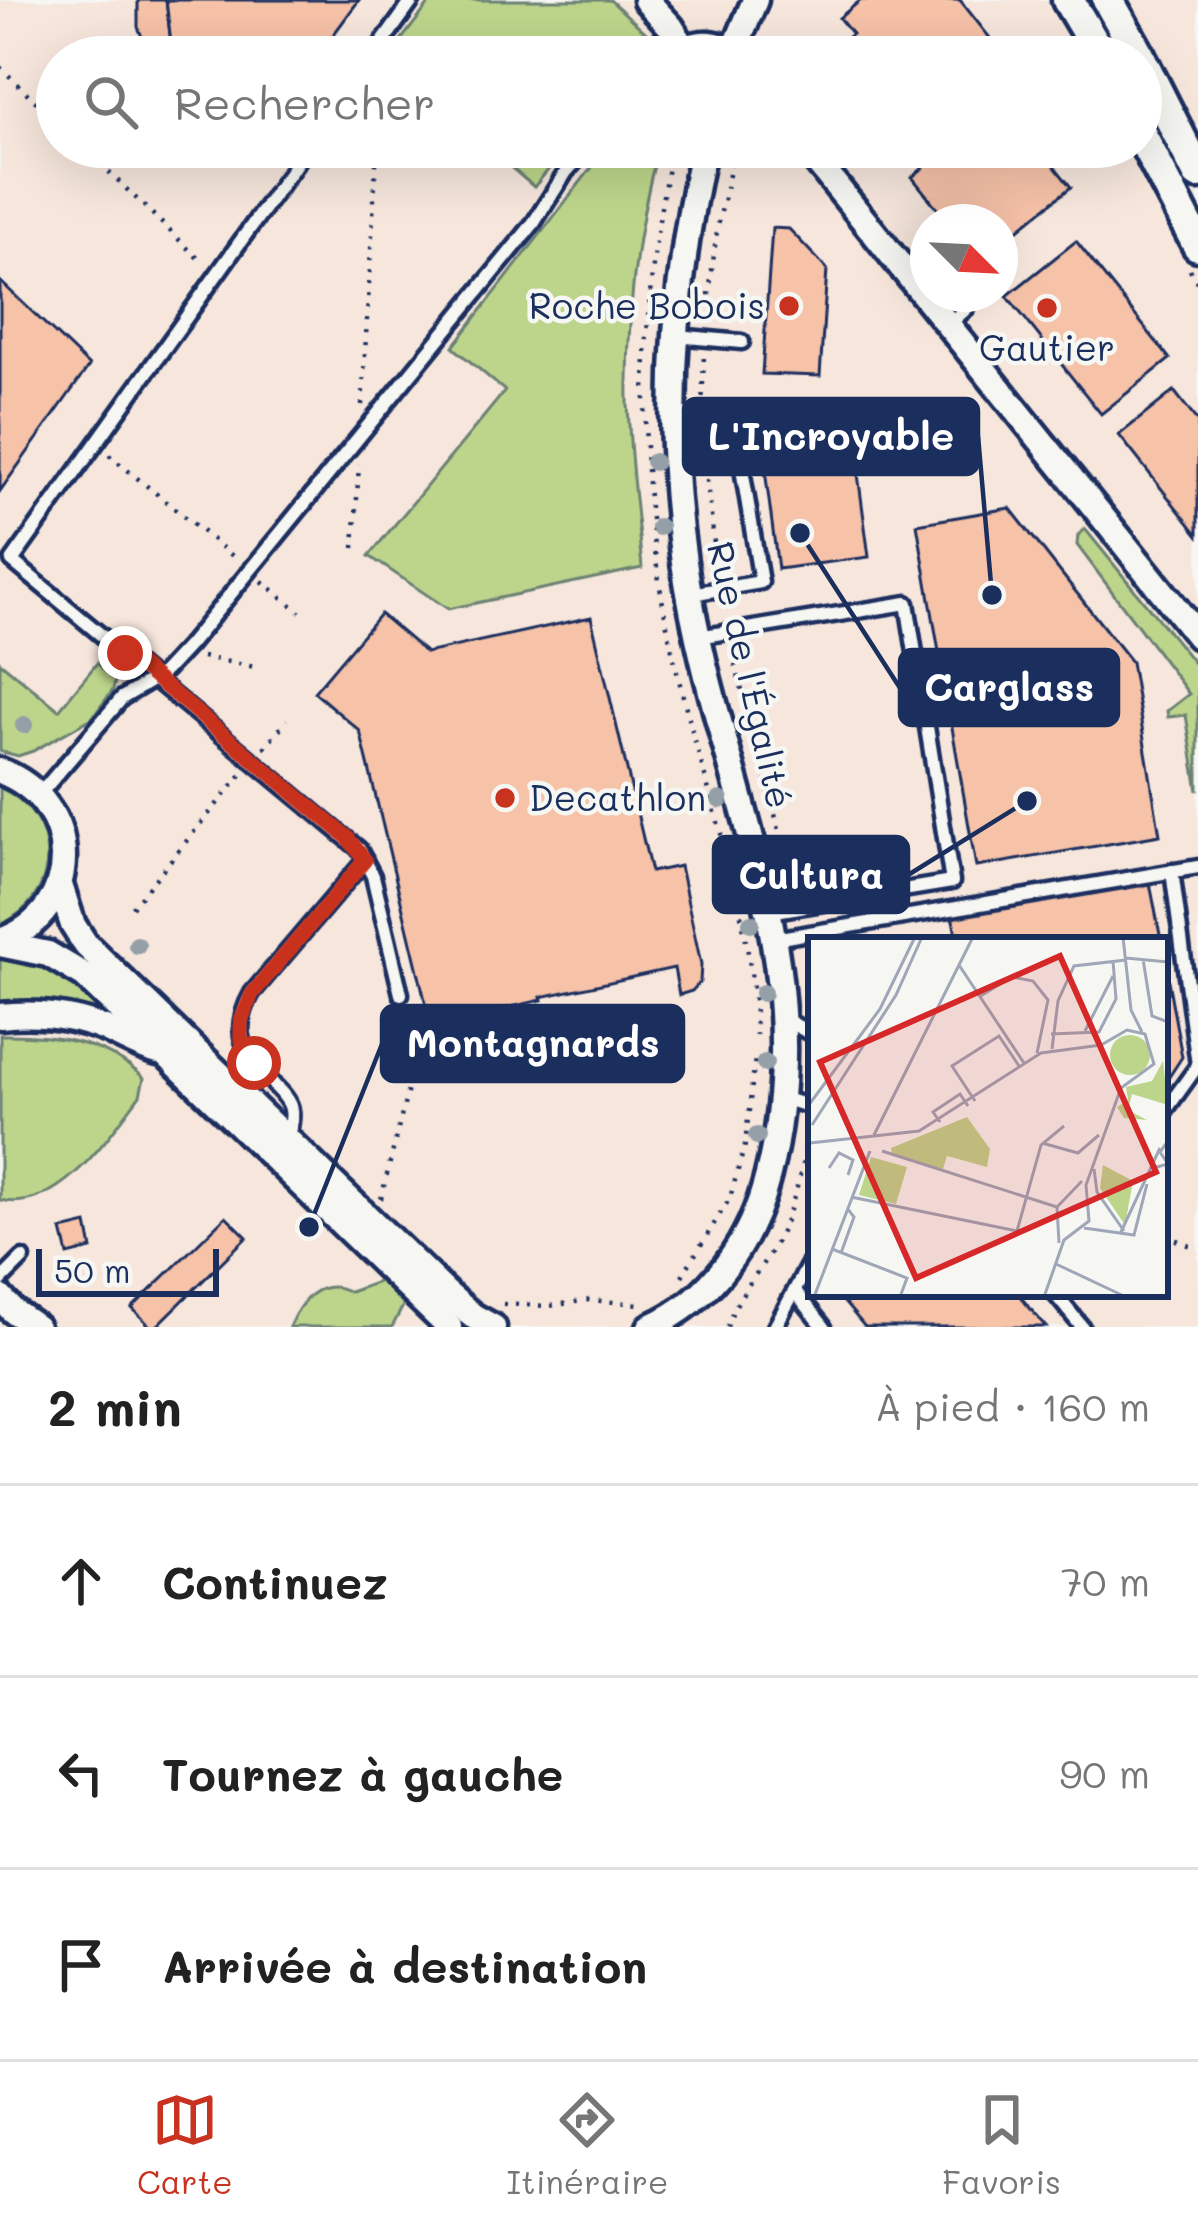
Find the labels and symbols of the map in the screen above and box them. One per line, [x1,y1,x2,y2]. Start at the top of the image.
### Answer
north arrow [910,204,1018,312]
place label: Roche Bobois [529,281,765,328]
marker: Roche Bobois [776,293,802,319]
marker: Gautier [1034,295,1060,321]
place label: Gautier [979,323,1115,370]
callout: L'Incroyable [684,399,978,474]
text: L'Incroyable [708,409,954,460]
street label: Rue de l'Égalité [698,537,805,813]
route end [98,626,152,680]
callout: Carglass [900,650,1118,725]
text: Carglass [924,660,1094,711]
place label: Decathlon [529,773,706,820]
marker: Decathlon [492,785,518,811]
callout: Cultura [714,837,908,912]
text: Cultura [738,848,884,899]
inset map [808,937,1168,1297]
callout: Montagnards [382,1006,683,1081]
text: Montagnards [406,1016,660,1067]
route start [227,1036,281,1090]
scale bar [36,1243,219,1296]

